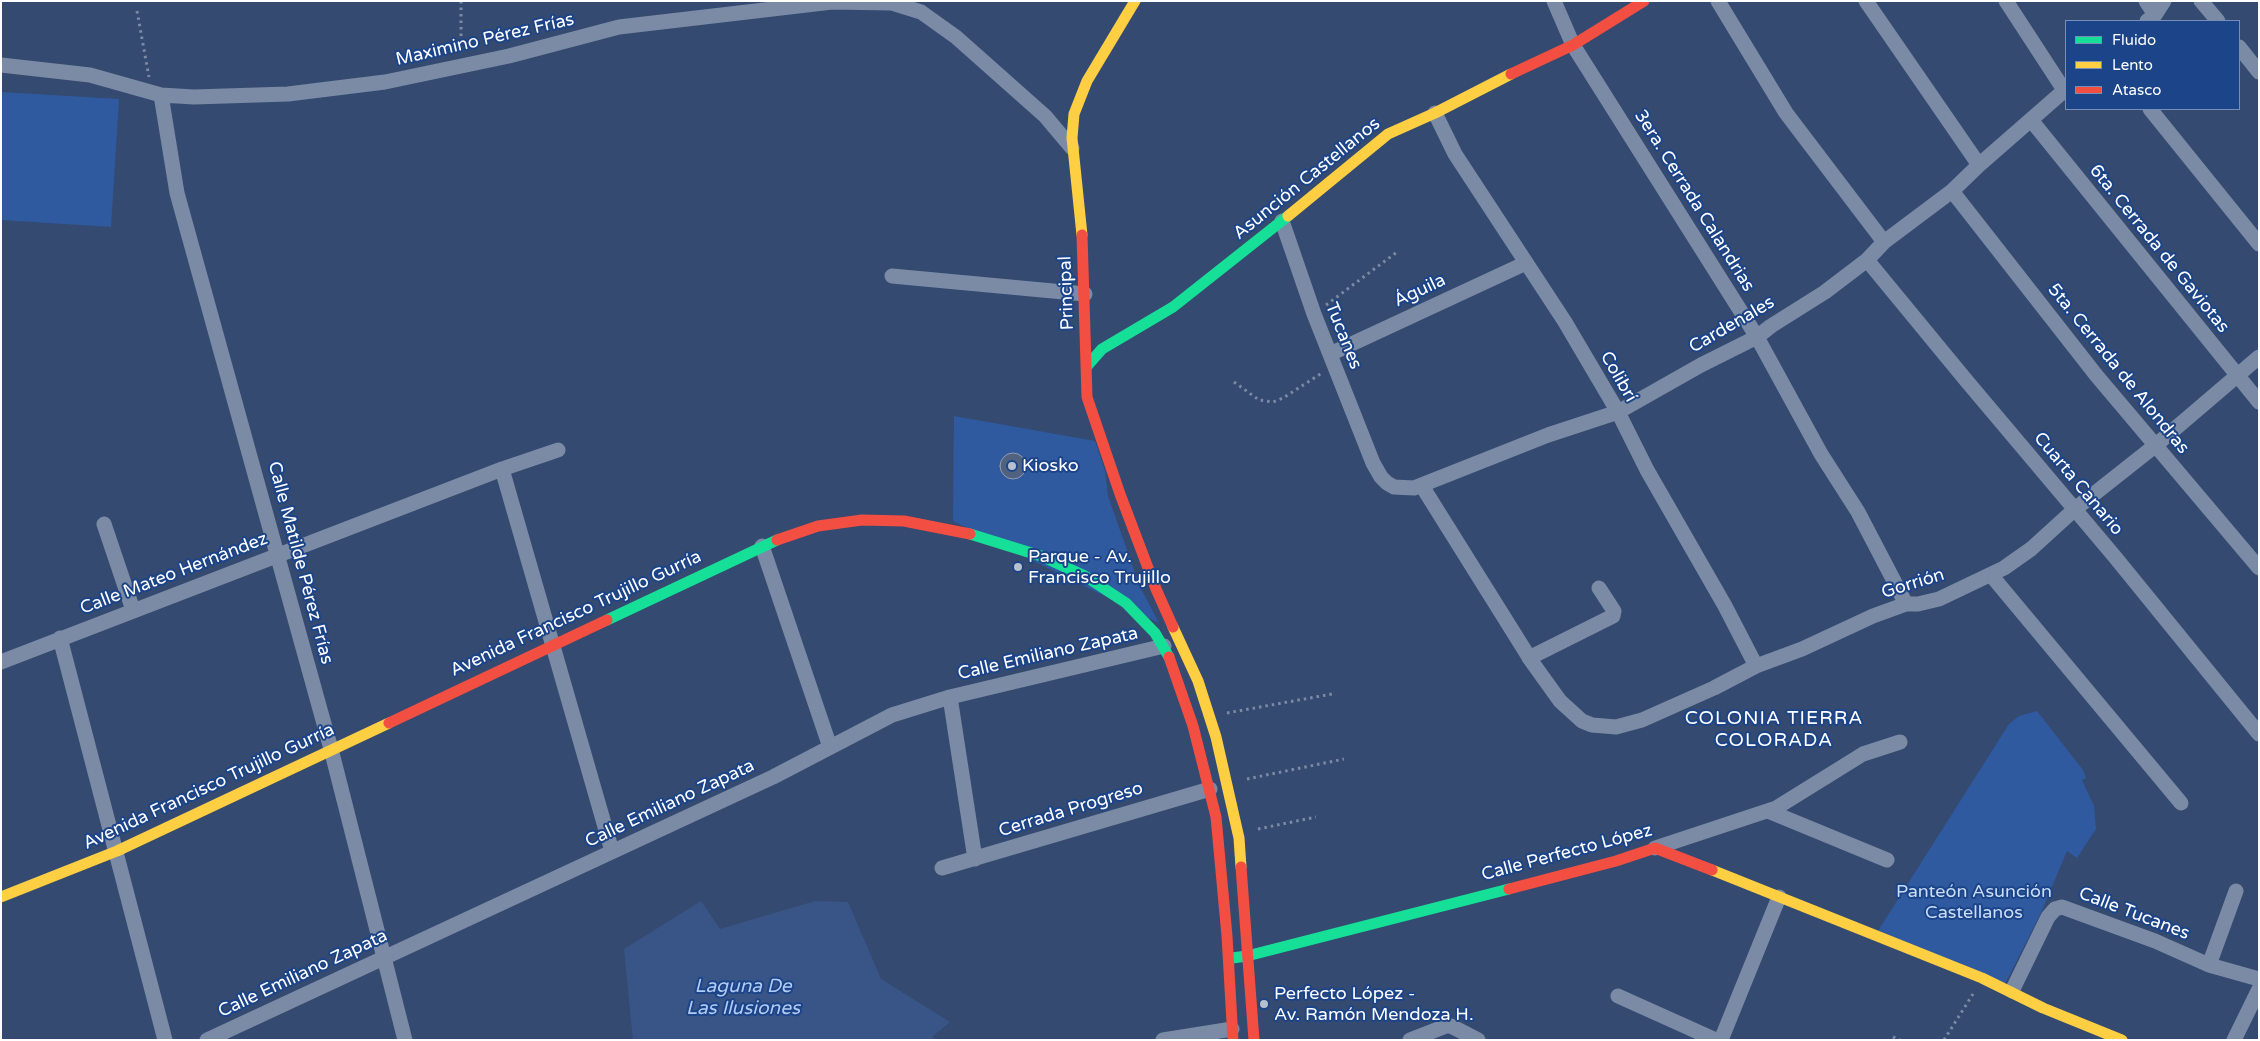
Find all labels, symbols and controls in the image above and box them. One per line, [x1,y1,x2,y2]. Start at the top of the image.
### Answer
street label: Maximino Pérez Frías [394,9,576,71]
legend [2065,20,2240,110]
text: Fluido [2112,31,2156,49]
text: Lento [2112,56,2153,74]
text: Atasco [2112,81,2161,99]
street label: 3era. Cerrada Calandrias [1629,106,1759,296]
street label: Asunción Castellanos [1229,113,1385,245]
street label: 6ta. Cerrada de Gaviotas [2084,160,2234,338]
street label: Principal [1055,255,1079,331]
street label: Águila [1391,270,1449,312]
street label: 5ta. Cerrada de Alondras [2043,279,2193,459]
street label: Cardenales [1685,292,1779,358]
street label: Tucanes [1320,299,1366,373]
street label: Colibrí [1595,348,1641,406]
street label: Cuarta Canario [2029,428,2127,540]
place label: Kiosko [1022,455,1079,477]
street label: Calle Matilde Pérez Frías [263,459,337,667]
marker: Kiosko [1006,460,1018,472]
street label: Calle Mateo Hernández [77,528,271,620]
street label: Avenida Francisco Trujillo Gurría [447,546,705,682]
place label: Parque - Av. Francisco Trujillo [1028,546,1171,588]
marker: Parque - Av. Francisco Trujillo [1012,561,1024,573]
street label: Gorrión [1879,564,1947,604]
street label: Calle Emiliano Zapata [956,623,1140,685]
district label: COLONIA TIERRA COLORADA [1683,708,1865,752]
street label: Avenida Francisco Trujillo Gurría [80,719,338,855]
street label: Calle Emiliano Zapata [582,755,758,853]
street label: Cerrada Progreso [996,778,1146,842]
street label: Calle Perfecto López [1479,820,1655,886]
park label: Panteón Asunción Castellanos [1896,881,2052,924]
street label: Calle Tucanes [2076,883,2192,945]
street label: Calle Emiliano Zapata [215,925,391,1023]
water label: Laguna De Las Ilusiones [686,976,800,1020]
place label: Perfecto López - Av. Ramón Mendoza H. [1274,983,1474,1026]
marker: Perfecto López - Av. Ramón Mendoza H. [1258,998,1270,1010]

